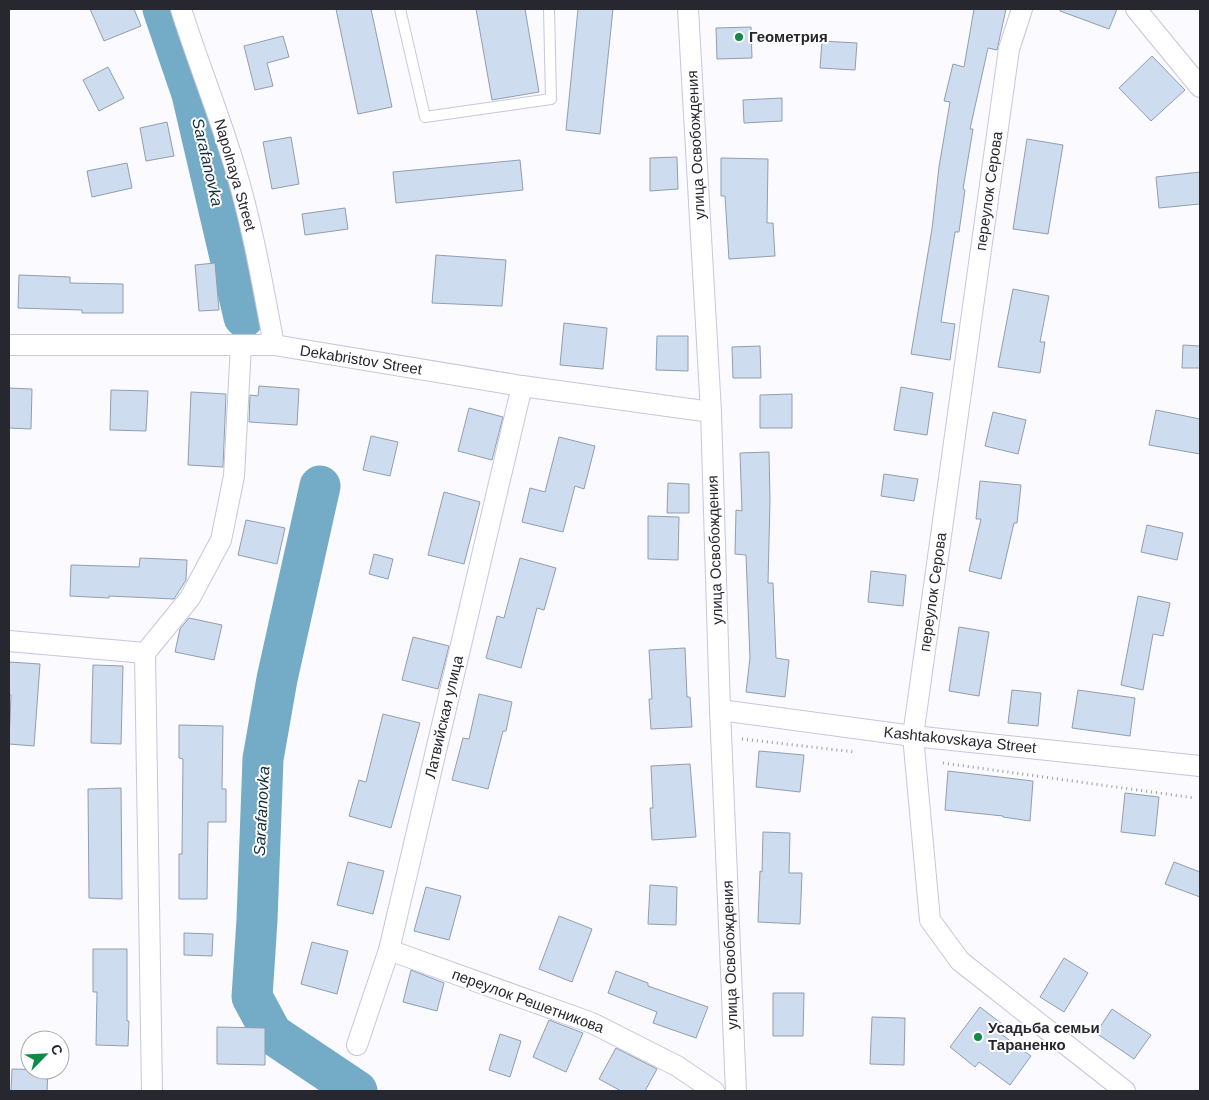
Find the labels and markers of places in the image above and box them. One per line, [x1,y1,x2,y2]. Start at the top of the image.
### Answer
place label: Геометрия [749,28,828,45]
marker: Геометрия [733,31,745,43]
place label: Усадьба семьи Тараненко [988,1019,1100,1053]
marker: Усадьба семьи Тараненко [972,1031,984,1043]

